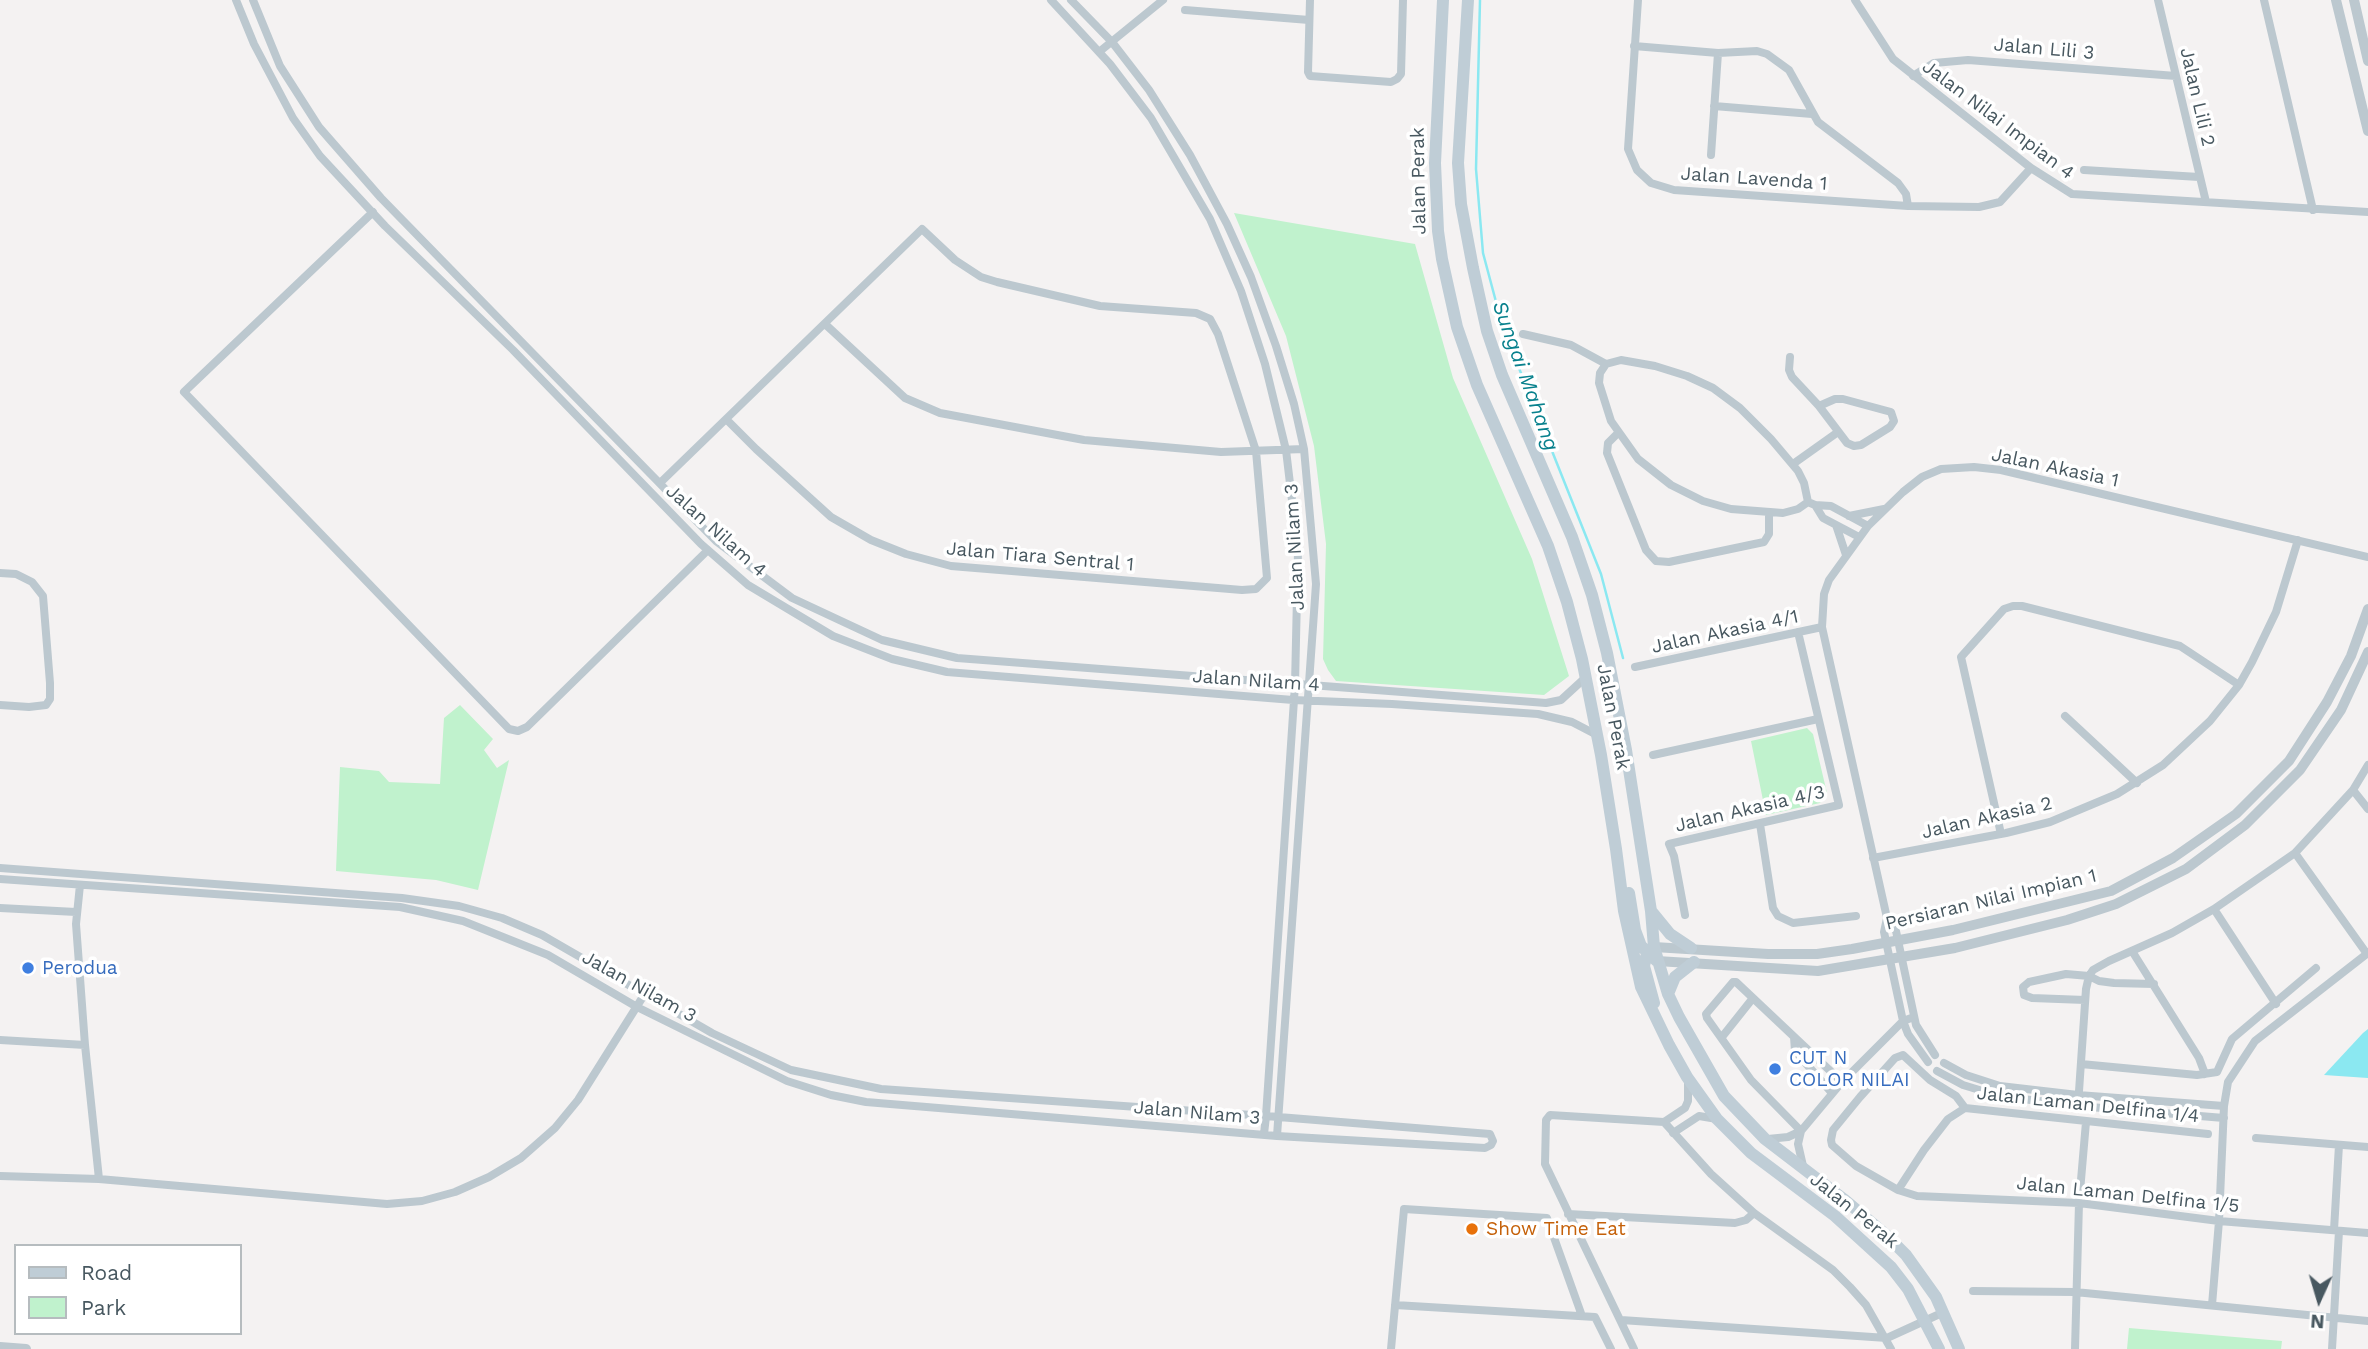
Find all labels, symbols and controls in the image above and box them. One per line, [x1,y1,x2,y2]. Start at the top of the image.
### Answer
street label: Jalan Lili 3 [1993,33,2095,65]
street label: Jalan Lili 2 [2175,45,2219,149]
street label: Jalan Nilai Impian 4 [1918,55,2078,185]
street label: Jalan Perak [1407,127,1431,235]
street label: Jalan Lavenda 1 [1680,163,1828,195]
water label: Sungai Mahang [1486,297,1564,455]
street label: Jalan Akasia 1 [1989,443,2121,493]
street label: Jalan Nilam 4 [661,480,771,582]
street label: Jalan Nilam 3 [1280,483,1310,611]
street label: Jalan Tiara Sentral 1 [945,537,1135,577]
street label: Jalan Akasia 4/1 [1650,605,1800,659]
street label: Jalan Perak [1592,662,1634,772]
street label: Jalan Nilam 4 [1191,665,1321,697]
street label: Jalan Akasia 4/3 [1673,781,1827,837]
street label: Jalan Akasia 2 [1920,792,2054,844]
street label: Persiaran Nilai Impian 1 [1883,865,2099,935]
street label: Jalan Nilam 3 [578,946,700,1028]
place label: Perodua [42,957,118,979]
marker: Perodua [20,960,36,976]
place label: CUT N COLOR NILAI [1789,1047,1910,1091]
marker: CUT N COLOR NILAI [1767,1061,1783,1077]
street label: Jalan Laman Delfina 1/4 [1976,1082,2200,1128]
street label: Jalan Nilam 3 [1133,1096,1261,1130]
street label: Jalan Perak [1805,1168,1903,1254]
street label: Jalan Laman Delfina 1/5 [2015,1172,2241,1218]
place label: Show Time Eat [1486,1218,1626,1240]
marker: Show Time Eat [1464,1221,1480,1237]
legend [14,1244,242,1335]
text: Road [81,1260,132,1285]
north arrow [2284,1265,2354,1335]
text: Park [81,1295,126,1320]
text: N [2310,1309,2325,1333]

